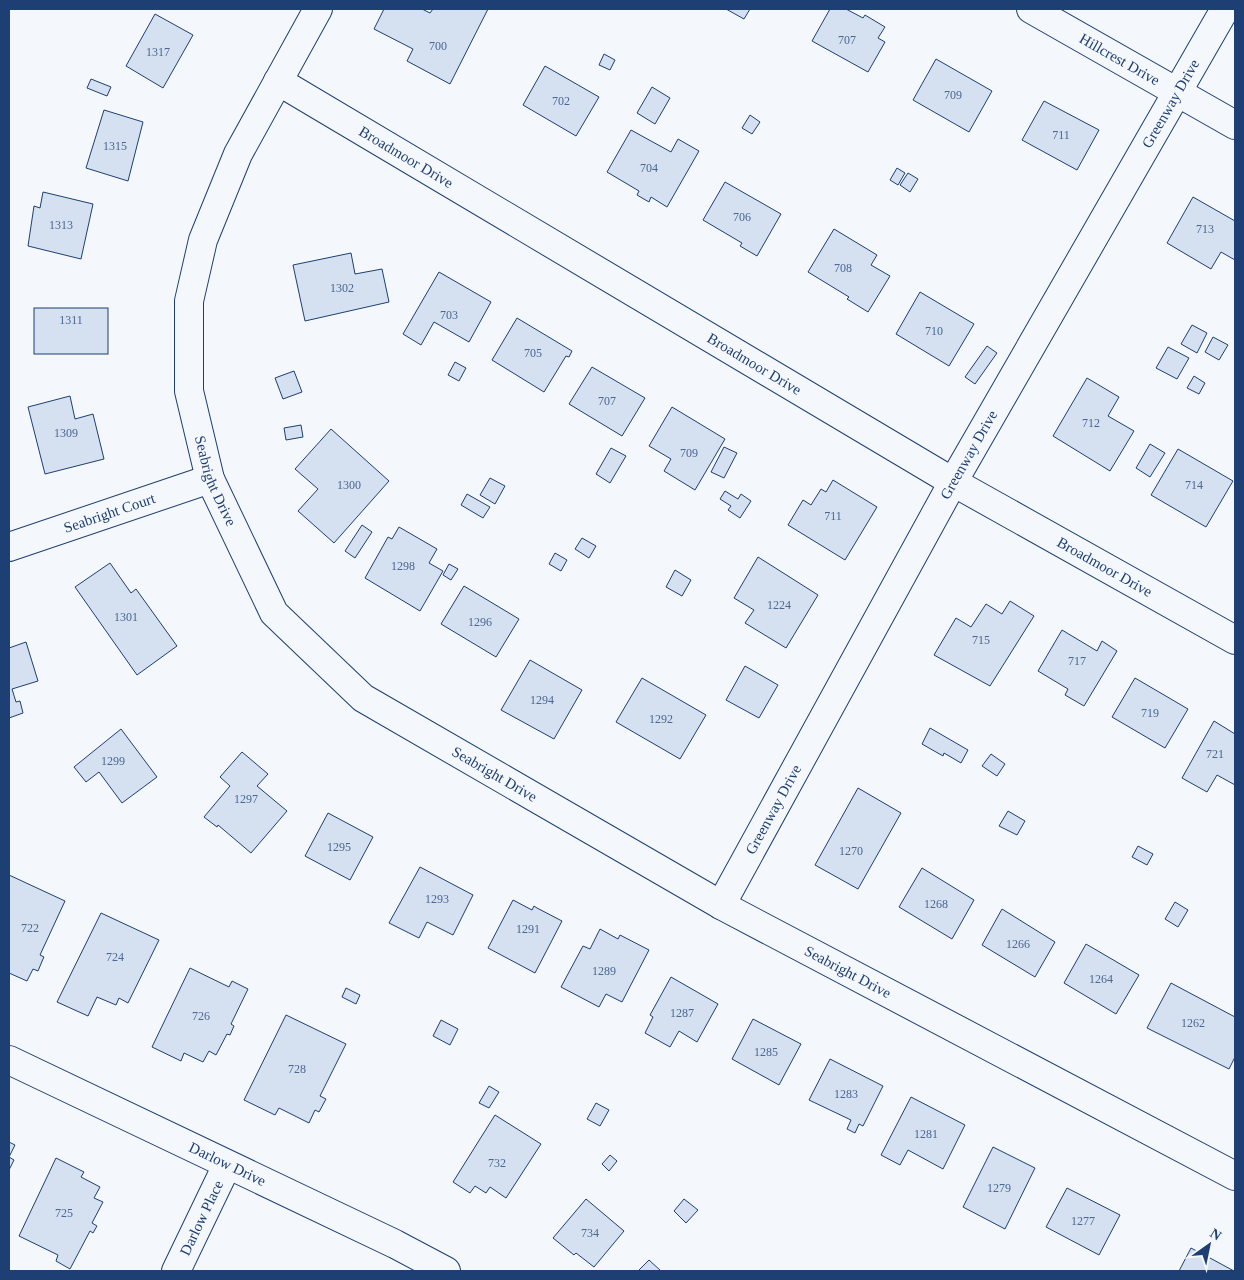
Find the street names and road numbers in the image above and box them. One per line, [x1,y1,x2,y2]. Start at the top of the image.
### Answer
street label: Hillcrest Drive [1077,30,1163,89]
street label: Greenway Drive [1139,56,1203,151]
street label: Broadmoor Drive [356,123,456,191]
street label: Broadmoor Drive [705,330,804,398]
street label: Greenway Drive [937,407,1001,502]
street label: Seabright Drive [192,434,239,529]
street label: Seabright Court [62,490,158,536]
street label: Broadmoor Drive [1054,534,1155,600]
street label: Seabright Drive [449,743,540,805]
street label: Greenway Drive [742,762,805,857]
street label: Seabright Drive [802,943,894,1001]
street label: Darlow Drive [187,1139,269,1189]
street label: Darlow Place [177,1177,227,1258]

